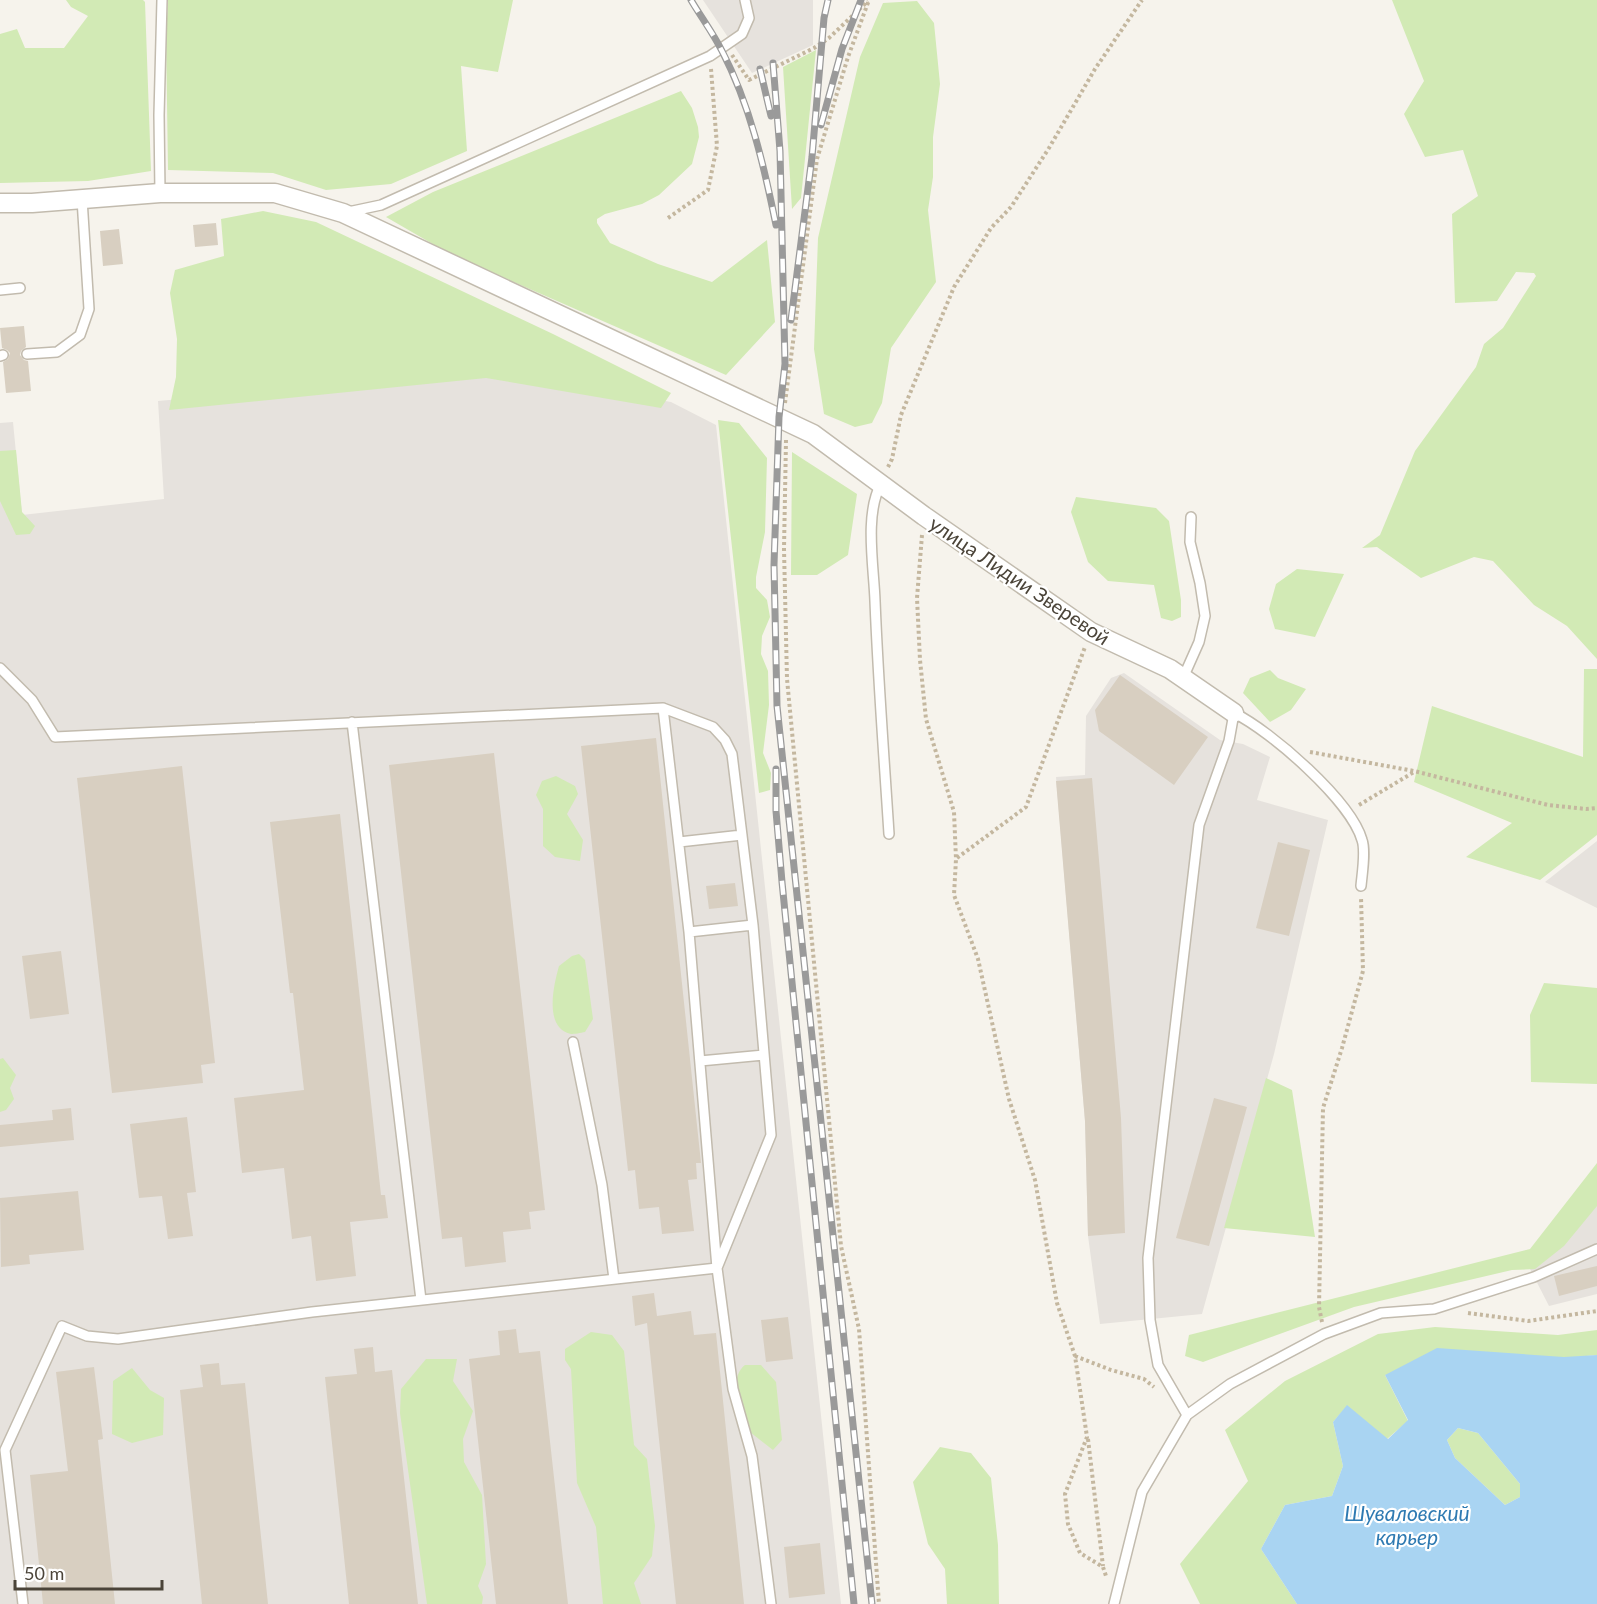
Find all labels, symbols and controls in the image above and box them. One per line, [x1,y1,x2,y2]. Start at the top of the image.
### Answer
street label: улица Лидии Зверевой [925,511,1115,649]
water label: Шуваловский карьер [1344,1500,1470,1549]
scale bar [15,1553,162,1591]
text: 50 m [24,1562,64,1584]

